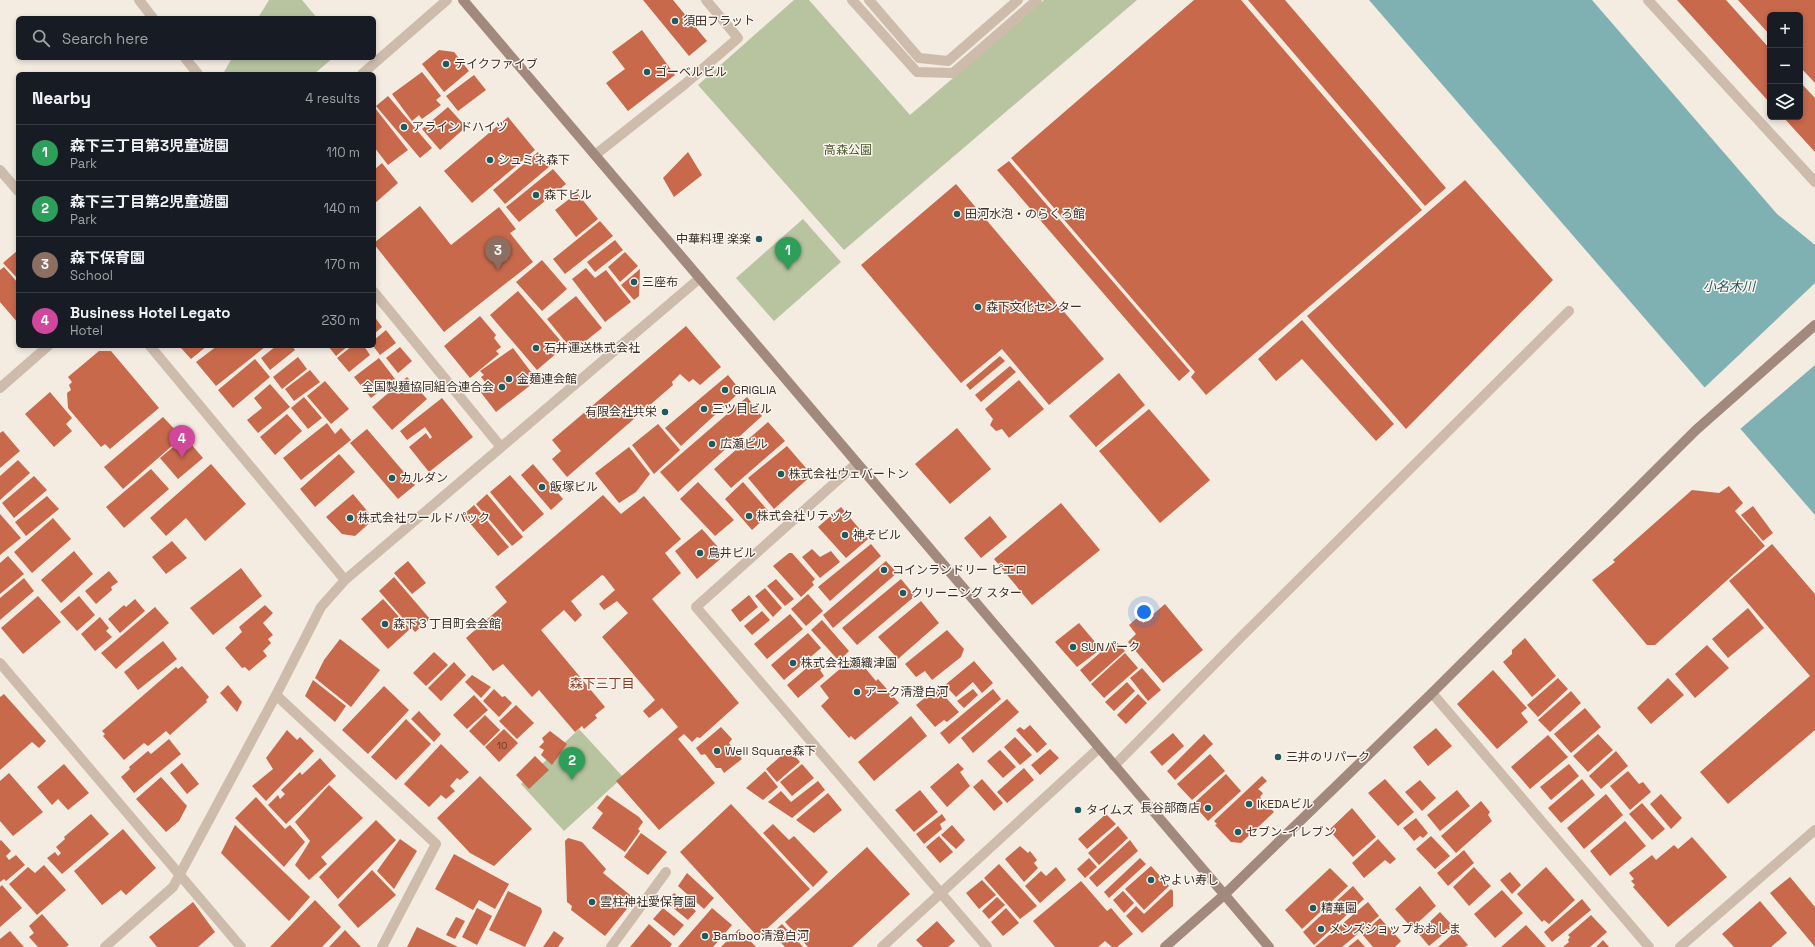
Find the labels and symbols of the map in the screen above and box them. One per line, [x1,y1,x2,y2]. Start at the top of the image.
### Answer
place label: 須田フラット [683,13,755,29]
marker: 須田フラット [670,16,680,26]
place label: テイクファイブ [454,56,538,72]
marker: テイクファイブ [441,59,451,69]
place label: ゴーベルビル [655,64,727,80]
marker: ゴーベルビル [642,67,652,77]
place label: アラインドハイツ [412,119,508,135]
marker: アラインドハイツ [399,122,409,132]
park label: 高森公園 [824,142,872,158]
place label: シュミネ森下 [498,152,570,168]
marker: シュミネ森下 [485,155,495,165]
place label: 森下ビル [544,187,592,203]
marker: 森下ビル [531,190,541,200]
place label: 田河水泡・のらくろ館 [965,206,1085,222]
marker: 田河水泡・のらくろ館 [952,209,962,219]
place label: 中華料理 楽楽 [676,231,751,247]
marker: 中華料理 楽楽 [754,234,764,244]
pin: 3 [485,237,511,270]
pin: 1 [775,237,801,270]
place label: 三座布 [642,274,678,290]
marker: 三座布 [629,277,639,287]
water label: 小名木川 [1703,278,1757,295]
place label: 森下文化センター [986,299,1082,315]
marker: 森下文化センター [973,302,983,312]
place label: 石井運送株式会社 [544,340,640,356]
marker: 石井運送株式会社 [531,343,541,353]
place label: 金麺連会館 [517,371,577,387]
marker: 金麺連会館 [504,374,514,384]
place label: 全国製麺協同組合連合会 [362,379,494,395]
marker: 全国製麺協同組合連合会 [497,382,507,392]
place label: GRIGLIA [733,382,777,398]
marker: GRIGLIA [720,385,730,395]
place label: 三ツ目ビル [712,401,772,417]
place label: 有限会社共栄 [585,404,657,420]
marker: 三ツ目ビル [699,404,709,414]
marker: 有限会社共栄 [660,407,670,417]
pin: 4 [169,425,195,458]
place label: 広瀬ビル [720,436,768,452]
marker: 広瀬ビル [707,439,717,449]
place label: 株式会社ウェバートン [789,466,909,482]
marker: 株式会社ウェバートン [776,469,786,479]
place label: カルダン [400,470,448,486]
marker: カルダン [387,473,397,483]
place label: 飯塚ビル [550,479,598,495]
marker: 飯塚ビル [537,482,547,492]
place label: 株式会社リテック [757,508,853,524]
place label: 株式会社ワールドパック [358,510,490,526]
marker: 株式会社リテック [744,511,754,521]
marker: 株式会社ワールドパック [345,513,355,523]
place label: 神そビル [853,527,901,543]
marker: 神そビル [840,530,850,540]
place label: 鳥井ビル [708,545,756,561]
marker: 鳥井ビル [695,548,705,558]
place label: コインランドリー ピエロ [892,562,1027,578]
marker: コインランドリー ピエロ [879,565,889,575]
place label: クリーニング スター [911,585,1022,601]
marker: クリーニング スター [898,588,908,598]
your location [1134,602,1154,622]
place label: 森下３丁目町会会館 [393,616,501,632]
marker: 森下３丁目町会会館 [380,619,390,629]
place label: SUNパーク [1081,639,1140,655]
marker: SUNパーク [1068,642,1078,652]
place label: 株式会社瀬織津園 [801,655,897,671]
marker: 株式会社瀬織津園 [788,658,798,668]
district label: 森下三丁目 [569,675,635,692]
place label: アーク清澄白河 [865,684,948,700]
marker: アーク清澄白河 [852,687,862,697]
house number: 10 [497,739,507,752]
place label: Well Square森下 [725,743,816,759]
marker: Well Square森下 [712,746,722,756]
pin: 2 [559,747,585,780]
place label: 三井のリパーク [1286,749,1370,765]
marker: 三井のリパーク [1273,752,1283,762]
place label: IKEDAビル [1257,796,1313,812]
marker: IKEDAビル [1244,799,1254,809]
place label: 長谷部商店 [1140,800,1200,816]
place label: タイムズ [1086,802,1134,818]
marker: 長谷部商店 [1203,803,1213,813]
marker: タイムズ [1073,805,1083,815]
place label: セブン-イレブン [1246,824,1335,840]
marker: セブン-イレブン [1233,827,1243,837]
place label: やよい寿し [1159,872,1219,888]
marker: やよい寿し [1146,875,1156,885]
place label: 雲柱神社愛保育園 [600,894,696,910]
marker: 雲柱神社愛保育園 [587,897,597,907]
place label: 精華園 [1321,900,1357,916]
marker: 精華園 [1308,903,1318,913]
place label: メンズショップおおしま [1329,921,1461,937]
marker: メンズショップおおしま [1316,924,1326,934]
place label: Bamboo清澄白河 [713,928,809,944]
marker: Bamboo清澄白河 [700,931,710,941]

